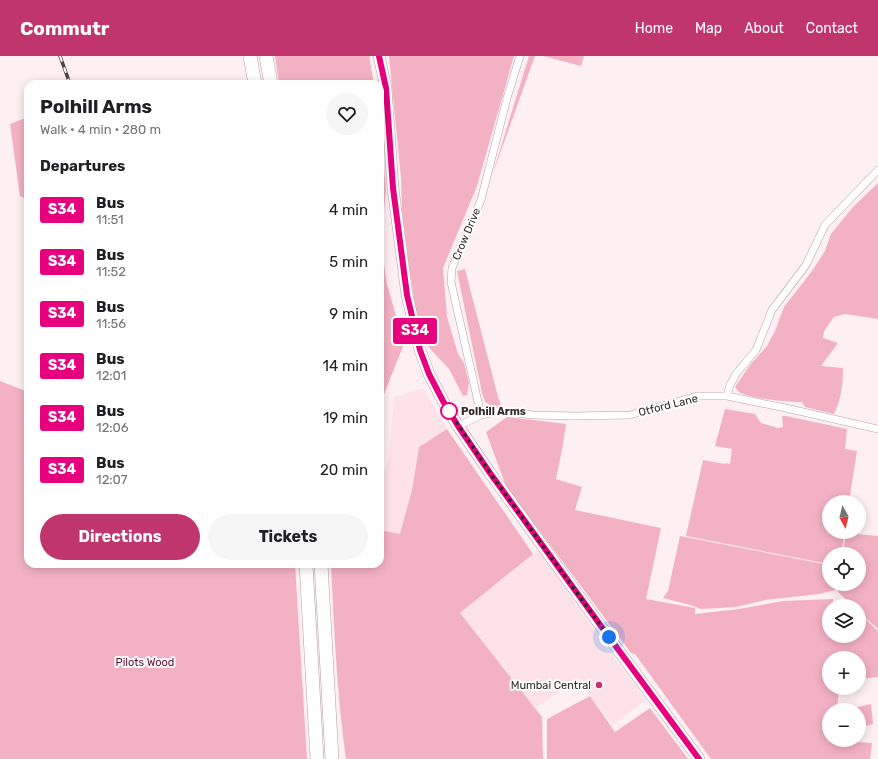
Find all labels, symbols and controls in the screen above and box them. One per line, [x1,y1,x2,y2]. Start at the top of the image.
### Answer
text: Commutr [20,17,109,40]
text: Home [635,20,673,37]
text: Map [695,20,722,37]
text: About [744,20,784,37]
text: Contact [806,20,858,37]
button: heart [326,93,368,135]
text: Polhill Arms [40,95,152,118]
text: Walk · 4 min · 280 m [40,122,161,137]
text: Departures [40,157,125,175]
text: Bus [96,194,125,212]
text: S34 [48,201,76,218]
text: 4 min [329,201,368,219]
street label: Crow Drive [450,206,483,262]
text: 11:51 [96,212,124,227]
text: Bus [96,246,125,264]
text: S34 [48,253,76,270]
text: 5 min [329,253,368,271]
text: 11:52 [96,264,126,279]
text: Bus [96,298,125,316]
text: S34 [48,305,76,322]
text: 9 min [329,305,368,323]
text: 11:56 [96,316,126,331]
line badge: S34 [392,318,438,344]
text: S34 [401,322,429,339]
text: Bus [96,350,125,368]
text: S34 [48,357,76,374]
text: 14 min [323,357,368,375]
text: 12:01 [96,368,126,383]
street label: Otford Lane [637,392,699,419]
text: Bus [96,402,125,420]
marker: Polhill Arms [440,402,458,420]
place label: Polhill Arms [461,405,526,418]
text: S34 [48,409,76,426]
text: 19 min [323,409,368,427]
text: 12:06 [96,420,129,435]
text: Bus [96,454,125,472]
text: S34 [48,461,76,478]
text: 20 min [320,461,368,479]
text: 12:07 [96,472,128,487]
north arrow [822,495,866,539]
map controls [822,495,866,747]
button: Directions [40,514,200,560]
button: Tickets [208,514,368,560]
button: locate [822,547,866,591]
button: layers [822,599,866,643]
your location [599,627,619,647]
button: + [822,651,866,695]
park label: Pilots Wood [116,656,174,669]
place label: Mumbai Central [511,679,591,692]
marker: Mumbai Central [594,680,604,690]
button: − [822,703,866,747]

